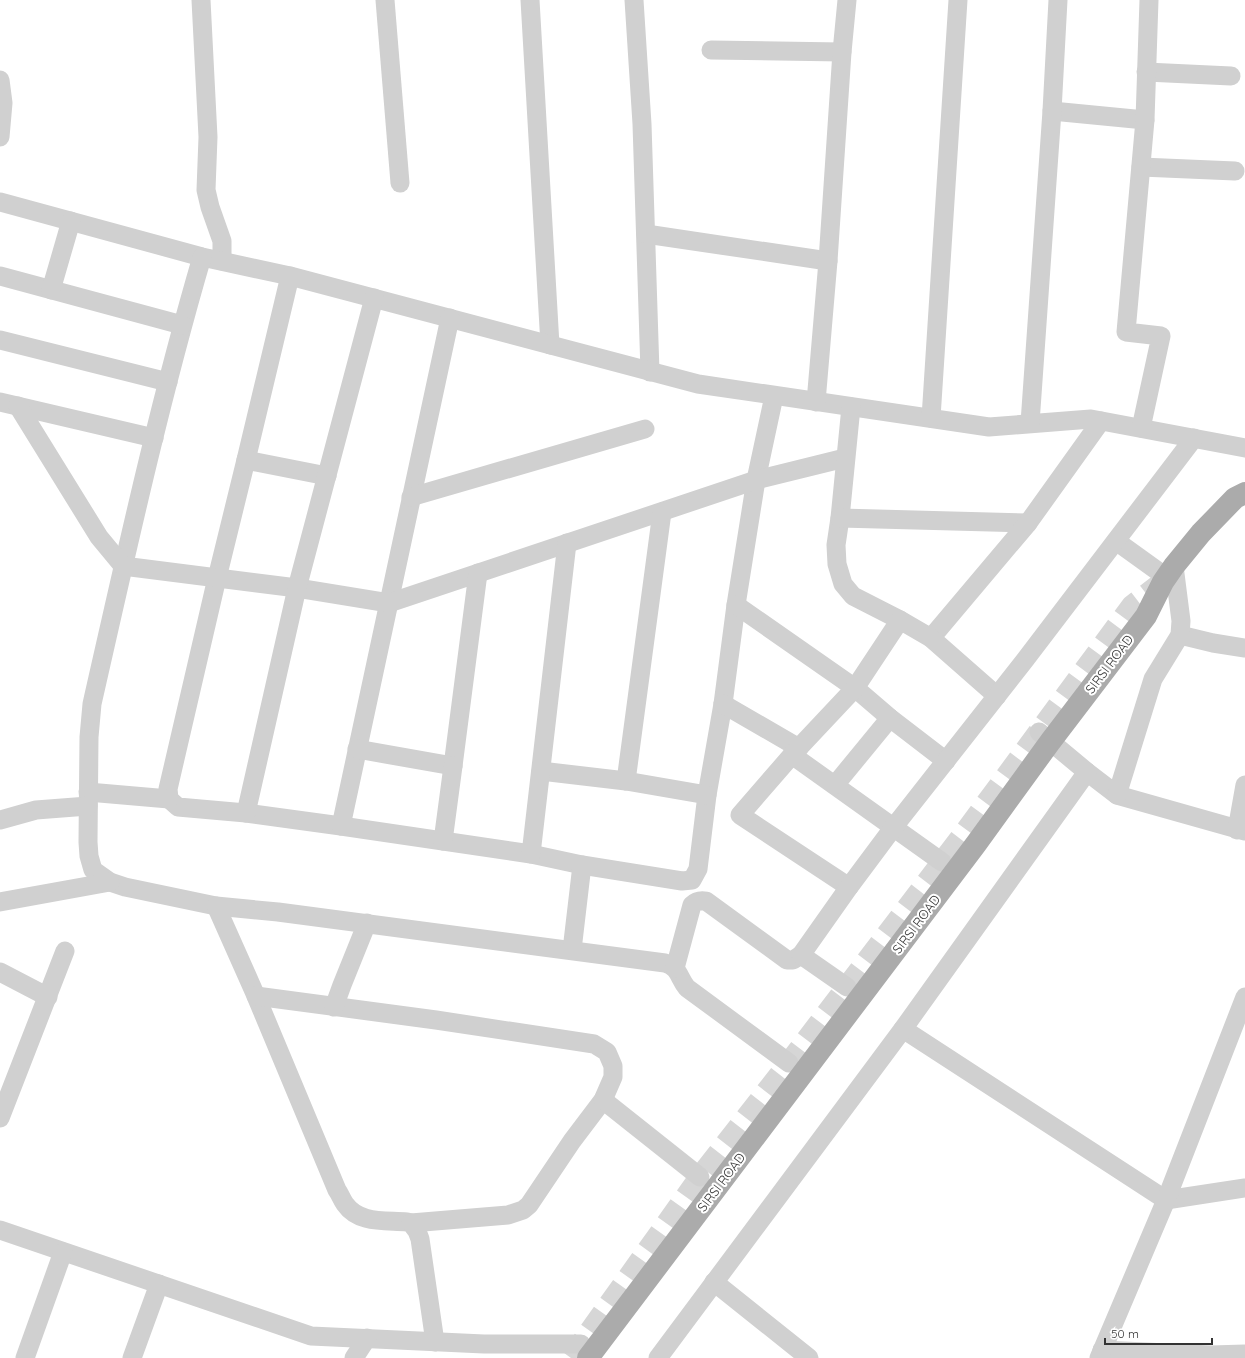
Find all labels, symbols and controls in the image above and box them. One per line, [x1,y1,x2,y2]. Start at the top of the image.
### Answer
street label: SIRSI ROAD [1082,631,1136,697]
street label: SIRSI ROAD [889,891,943,957]
street label: SIRSI ROAD [694,1149,748,1215]
scale bar [1105,1320,1212,1346]
text: 50 m [1111,1326,1139,1341]

